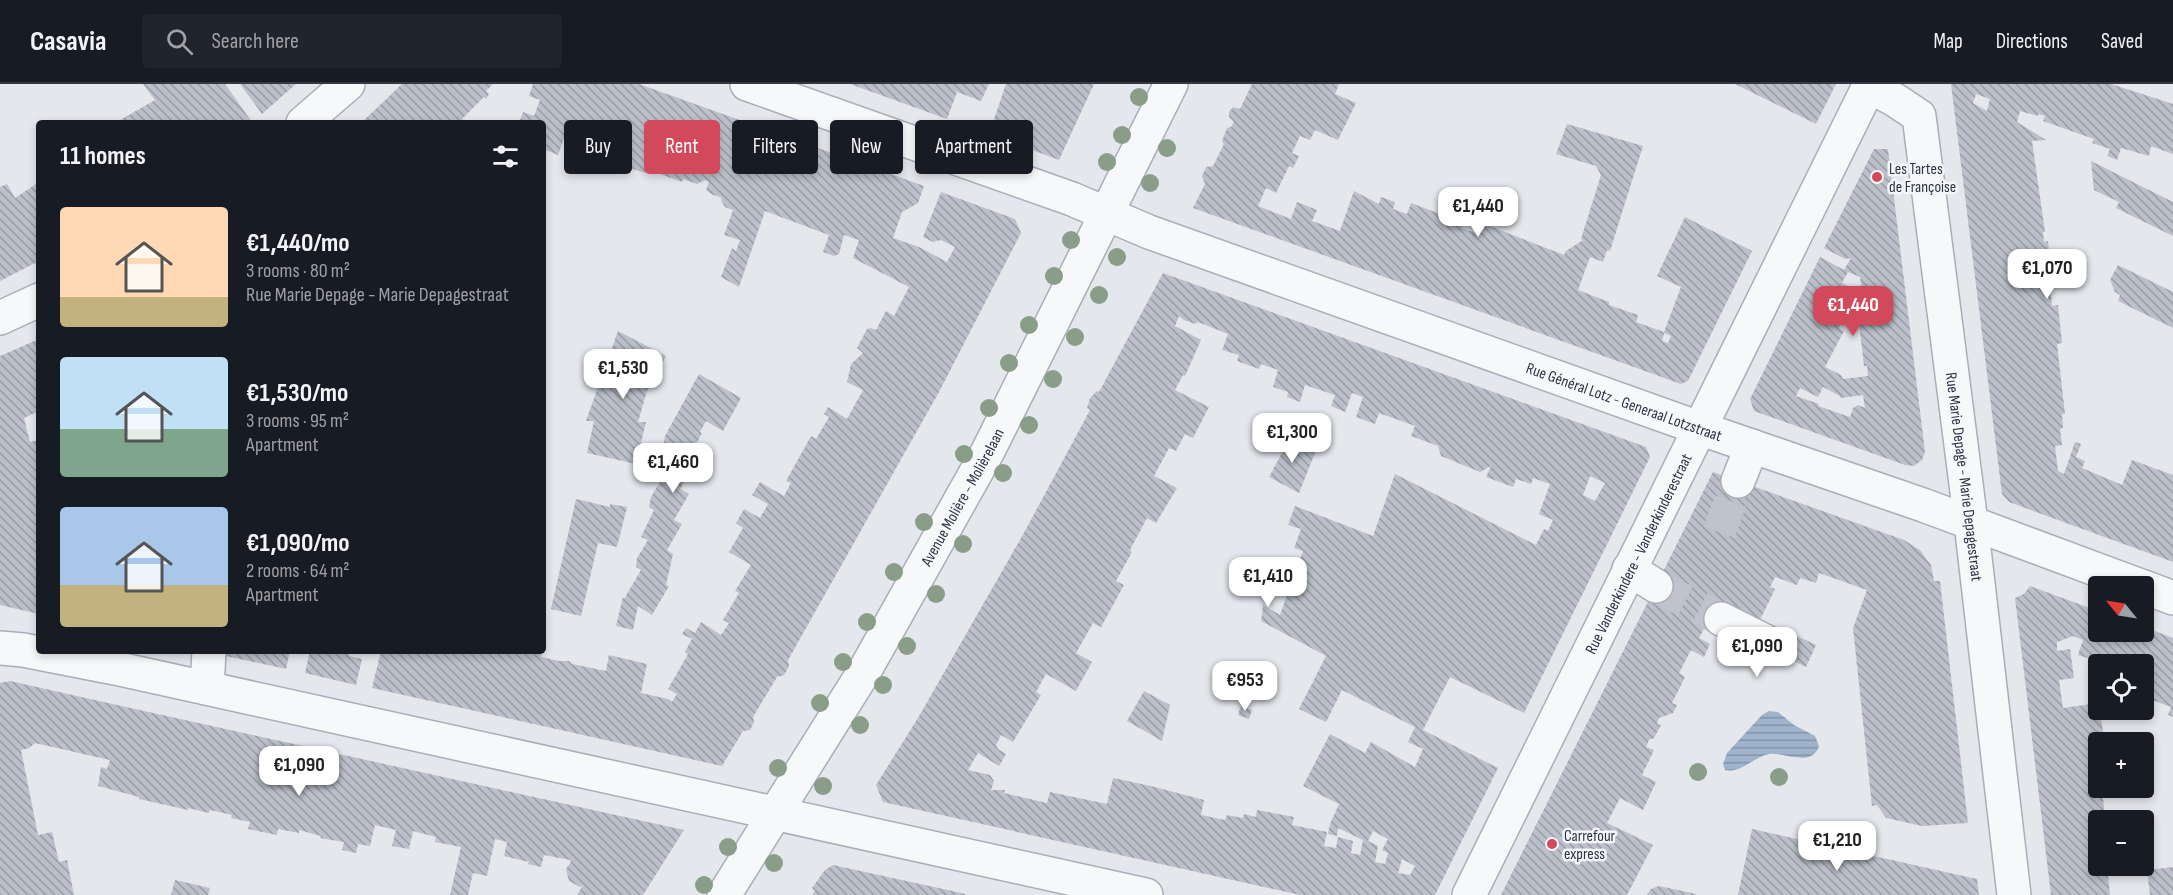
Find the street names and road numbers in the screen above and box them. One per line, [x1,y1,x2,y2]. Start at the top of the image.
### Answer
street label: Rue Général Lotz - Generaal Lotzstraat [1523,359,1724,446]
street label: Rue Marie Depage - Marie Depagestraat [1941,371,1986,583]
street label: Avenue Molière - Molièrelaan [917,426,1009,570]
street label: Rue Vanderkindere - Vanderkinderestraat [1582,451,1697,657]

